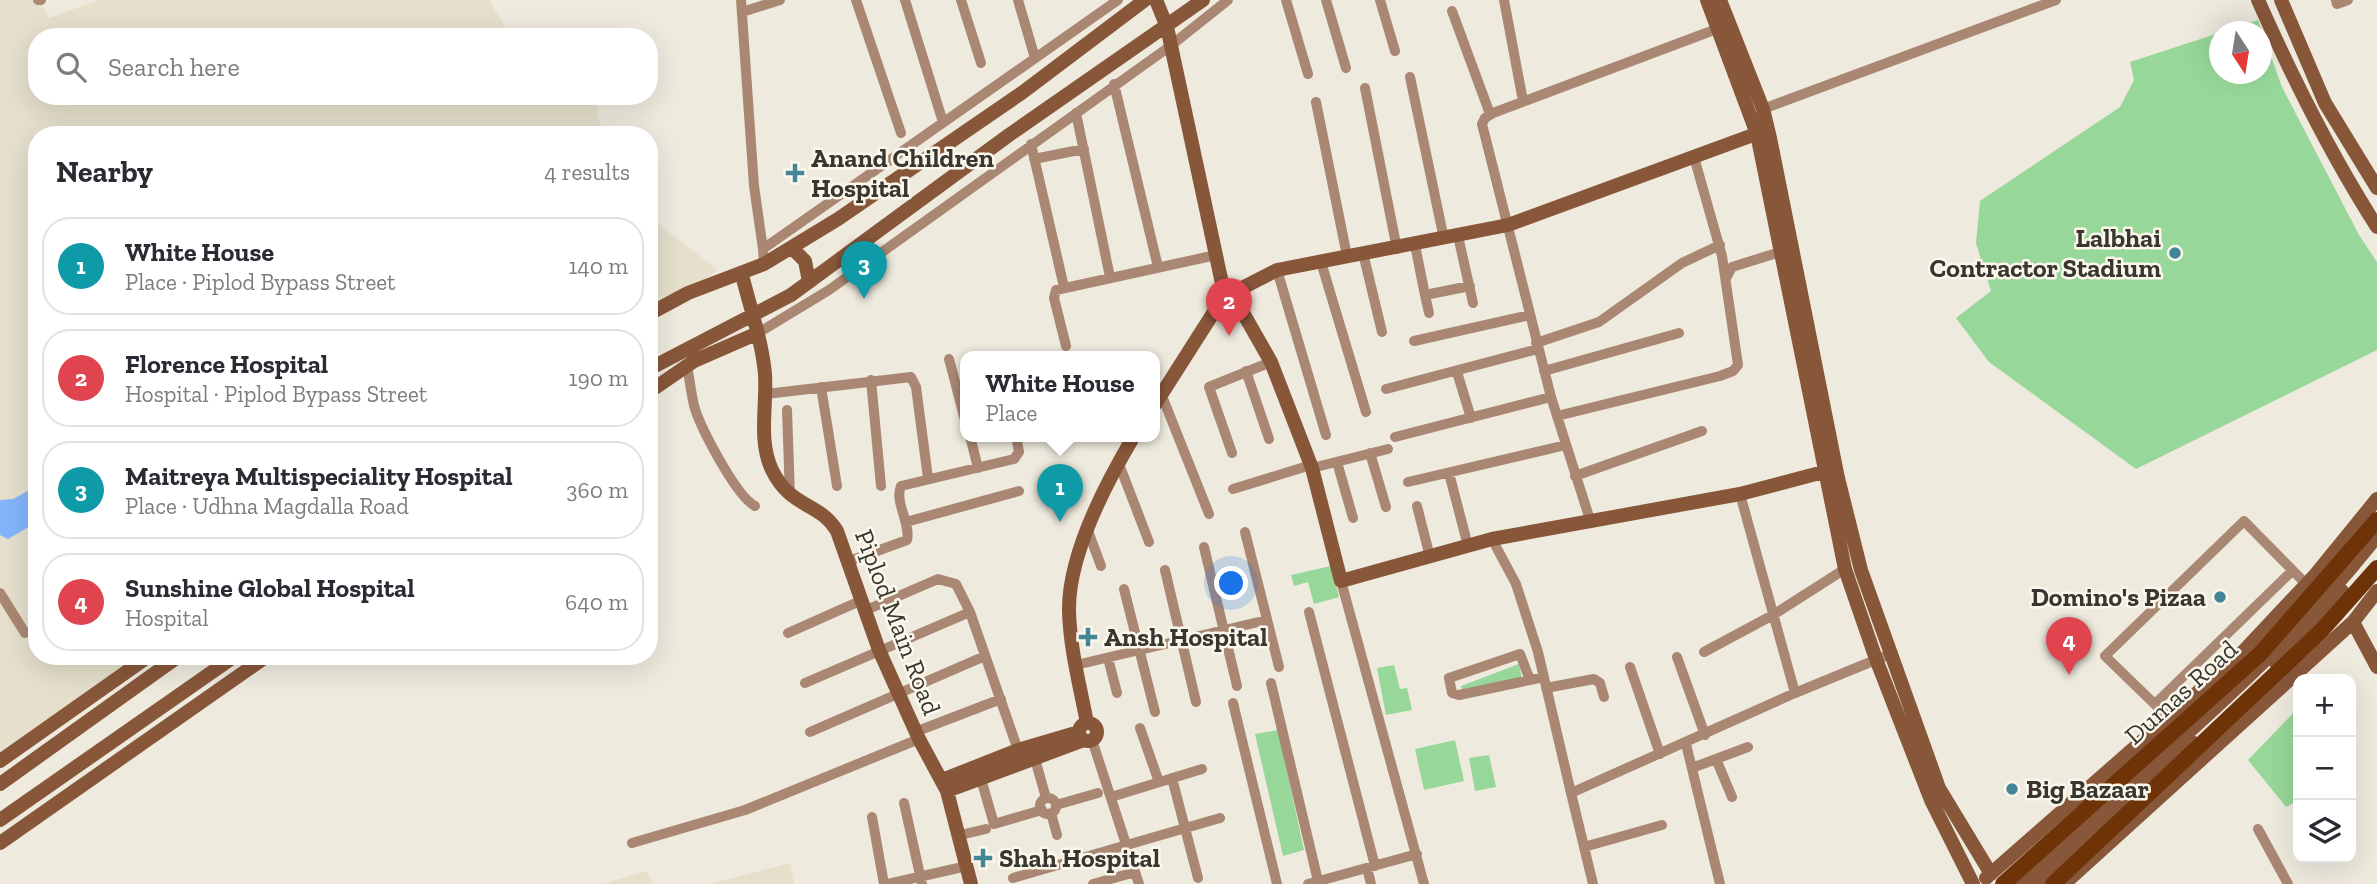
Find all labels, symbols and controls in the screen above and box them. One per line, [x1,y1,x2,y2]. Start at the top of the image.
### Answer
north arrow [2209,21,2272,84]
search box [28,28,658,105]
icon: search [52,48,90,86]
text: Search here [108,51,240,83]
place label: Anand Children Hospital [811,142,994,204]
text: Nearby [56,154,153,190]
text: 4 results [544,158,630,186]
marker: Anand Children Hospital [785,163,805,183]
place label: Lalbhai Contractor Stadium [1930,222,2161,284]
text: White House [125,236,274,268]
pin: 3 [841,241,887,299]
marker: Lalbhai Contractor Stadium [2167,245,2183,261]
text: 1 [76,252,86,280]
text: 140 m [568,252,628,280]
text: Place · Piplod Bypass Street [125,268,396,296]
pin: 2 [1206,278,1252,336]
text: Florence Hospital [125,348,328,380]
popup [960,351,1160,442]
text: 2 [75,364,87,392]
text: 190 m [569,364,628,392]
text: White House [986,367,1134,399]
text: Hospital · Piplod Bypass Street [125,380,427,408]
text: Place [986,399,1037,427]
text: Maitreya Multispeciality Hospital [125,460,513,492]
pin: 1 [1037,464,1083,522]
text: 3 [75,476,87,504]
text: 360 m [566,476,628,504]
text: Place · Udhna Magdalla Road [125,492,409,520]
street label: Piplod Main Road [848,525,948,719]
your location [1214,566,1248,600]
text: Sunshine Global Hospital [125,572,415,604]
place label: Domino's Pizaa [2031,581,2206,613]
text: 4 [74,588,88,616]
text: 640 m [565,588,628,616]
marker: Domino's Pizaa [2212,589,2228,605]
text: Hospital [125,604,209,632]
pin: 4 [2046,617,2092,675]
place label: Ansh Hospital [1104,621,1268,653]
marker: Ansh Hospital [1078,627,1098,647]
street label: Dumas Road [2118,633,2244,751]
map controls [2293,674,2356,863]
button: + [2293,674,2356,737]
button: − [2293,737,2356,800]
place label: Big Bazaar [2026,773,2149,805]
marker: Big Bazaar [2004,781,2020,797]
button: layers [2293,800,2356,863]
place label: Shah Hospital [999,842,1160,874]
marker: Shah Hospital [973,848,993,868]

